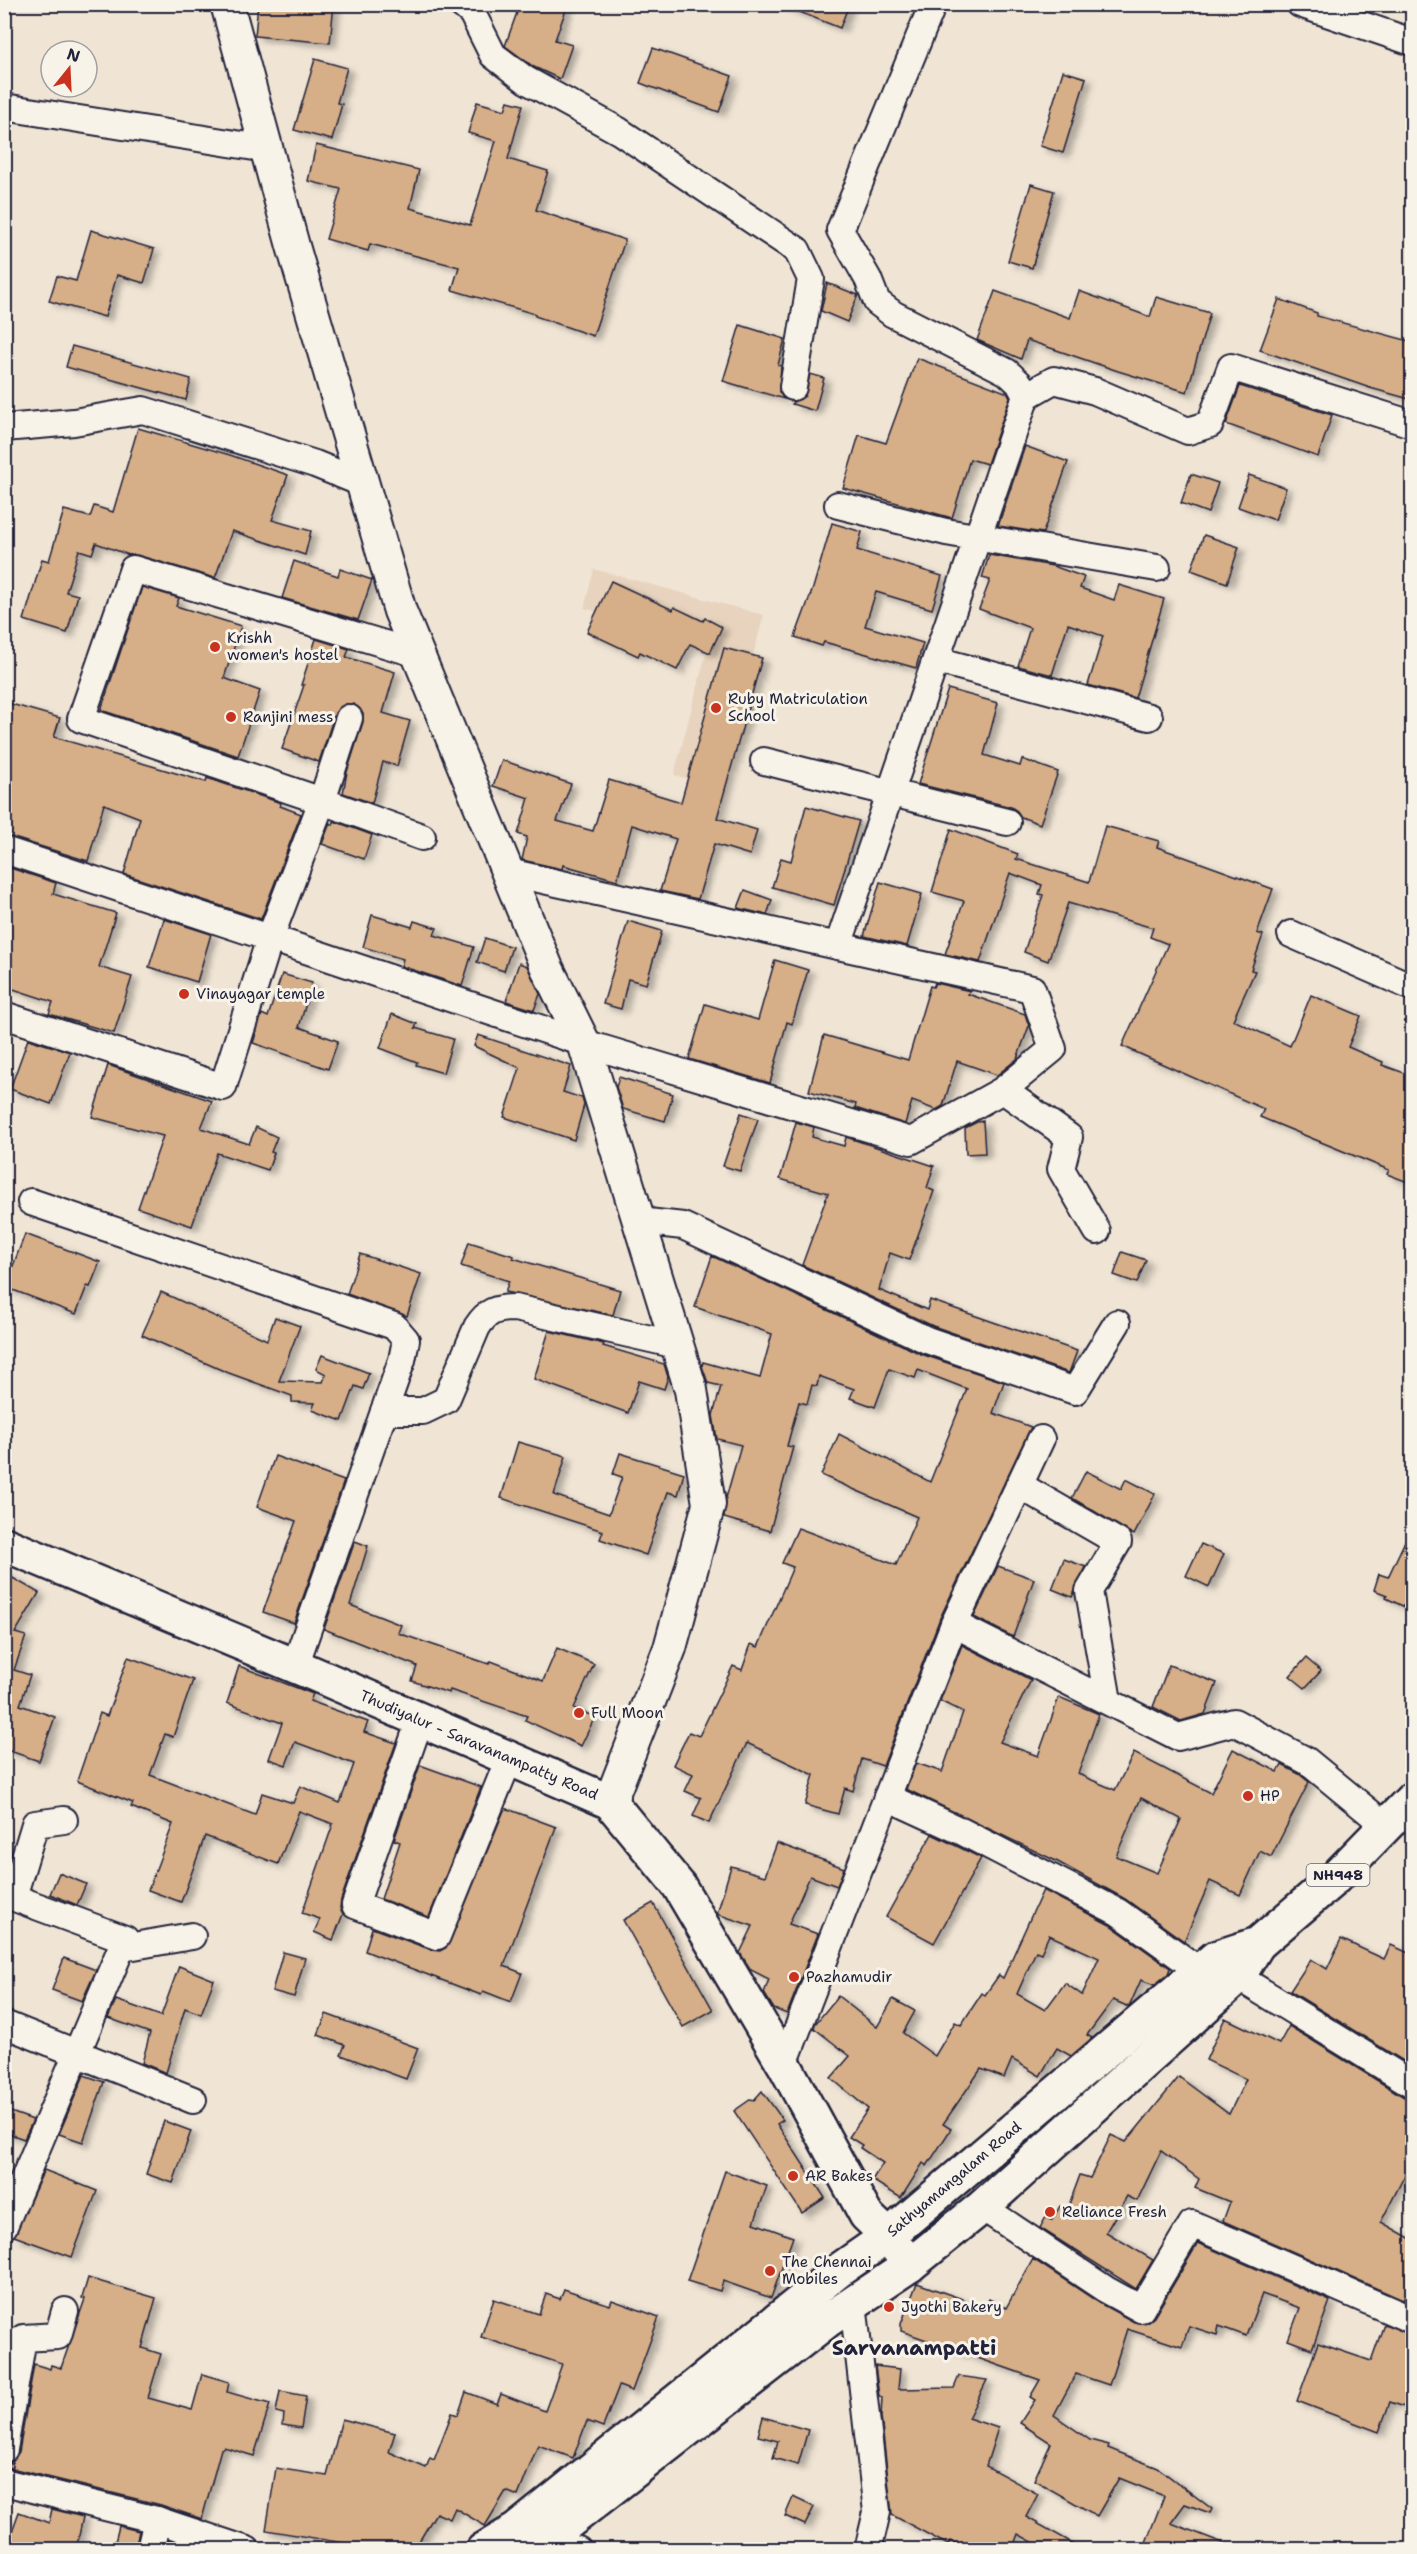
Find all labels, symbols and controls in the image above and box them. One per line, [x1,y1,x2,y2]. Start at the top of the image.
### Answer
north arrow [39,39,99,99]
text: N [64,43,83,67]
place label: Krishh women's hostel [227,628,339,665]
marker: Krishh women's hostel [208,640,222,654]
place label: Ruby Matriculation School [728,689,868,726]
marker: Ruby Matriculation School [709,701,723,715]
place label: Ranjini mess [243,707,333,727]
marker: Ranjini mess [224,710,238,724]
place label: Vinayagar temple [196,984,325,1004]
marker: Vinayagar temple [177,987,191,1001]
street label: Thudiyalur - Saravanampatty Road [357,1686,602,1805]
place label: Full Moon [591,1703,663,1723]
marker: Full Moon [572,1706,586,1720]
place label: HP [1260,1786,1280,1806]
marker: HP [1241,1789,1255,1803]
road number: NH948 [1306,1864,1370,1886]
place label: Pazhamudir [806,1967,892,1987]
marker: Pazhamudir [787,1970,801,1984]
street label: Sathyamangalam Road [883,2116,1026,2241]
place label: AR Bakes [805,2166,873,2186]
marker: AR Bakes [786,2169,800,2183]
place label: Reliance Fresh [1062,2202,1167,2222]
marker: Reliance Fresh [1043,2205,1057,2219]
place label: The Chennai Mobiles [782,2252,872,2289]
marker: The Chennai Mobiles [763,2264,777,2278]
place label: Jyothi Bakery [901,2297,1002,2317]
marker: Jyothi Bakery [882,2300,896,2314]
district label: Sarvanampatti [832,2334,996,2362]

